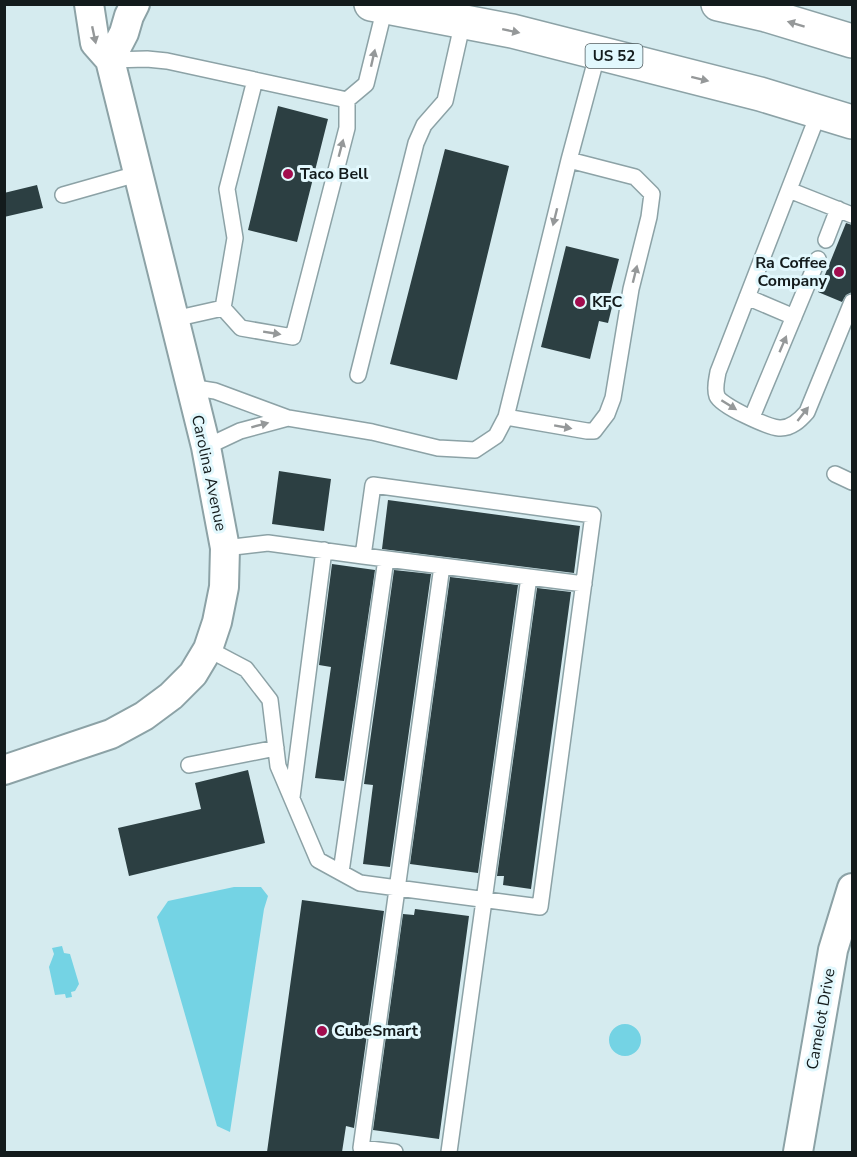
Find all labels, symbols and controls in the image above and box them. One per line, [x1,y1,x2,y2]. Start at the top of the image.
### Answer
one-way arrow [787,19,805,28]
one-way arrow [90,26,99,45]
one-way arrow [502,26,521,36]
road number: US 52 [586,44,642,68]
one-way arrow [368,49,378,67]
one-way arrow [691,74,710,84]
one-way arrow [337,139,347,157]
place label: Taco Bell [300,163,368,185]
marker: Taco Bell [281,167,295,181]
one-way arrow [550,208,560,226]
place label: Ra Coffee Company [755,252,828,292]
one-way arrow [631,265,641,283]
marker: Ra Coffee Company [832,265,846,279]
place label: KFC [592,291,622,313]
marker: KFC [573,295,587,309]
one-way arrow [262,329,281,338]
one-way arrow [779,335,788,353]
one-way arrow [721,400,738,411]
one-way arrow [797,406,810,422]
street label: Carolina Avenue [186,413,232,533]
one-way arrow [251,420,269,430]
one-way arrow [554,423,573,432]
street label: Camelot Drive [801,967,841,1071]
place label: CubeSmart [334,1020,419,1042]
marker: CubeSmart [315,1024,329,1038]

